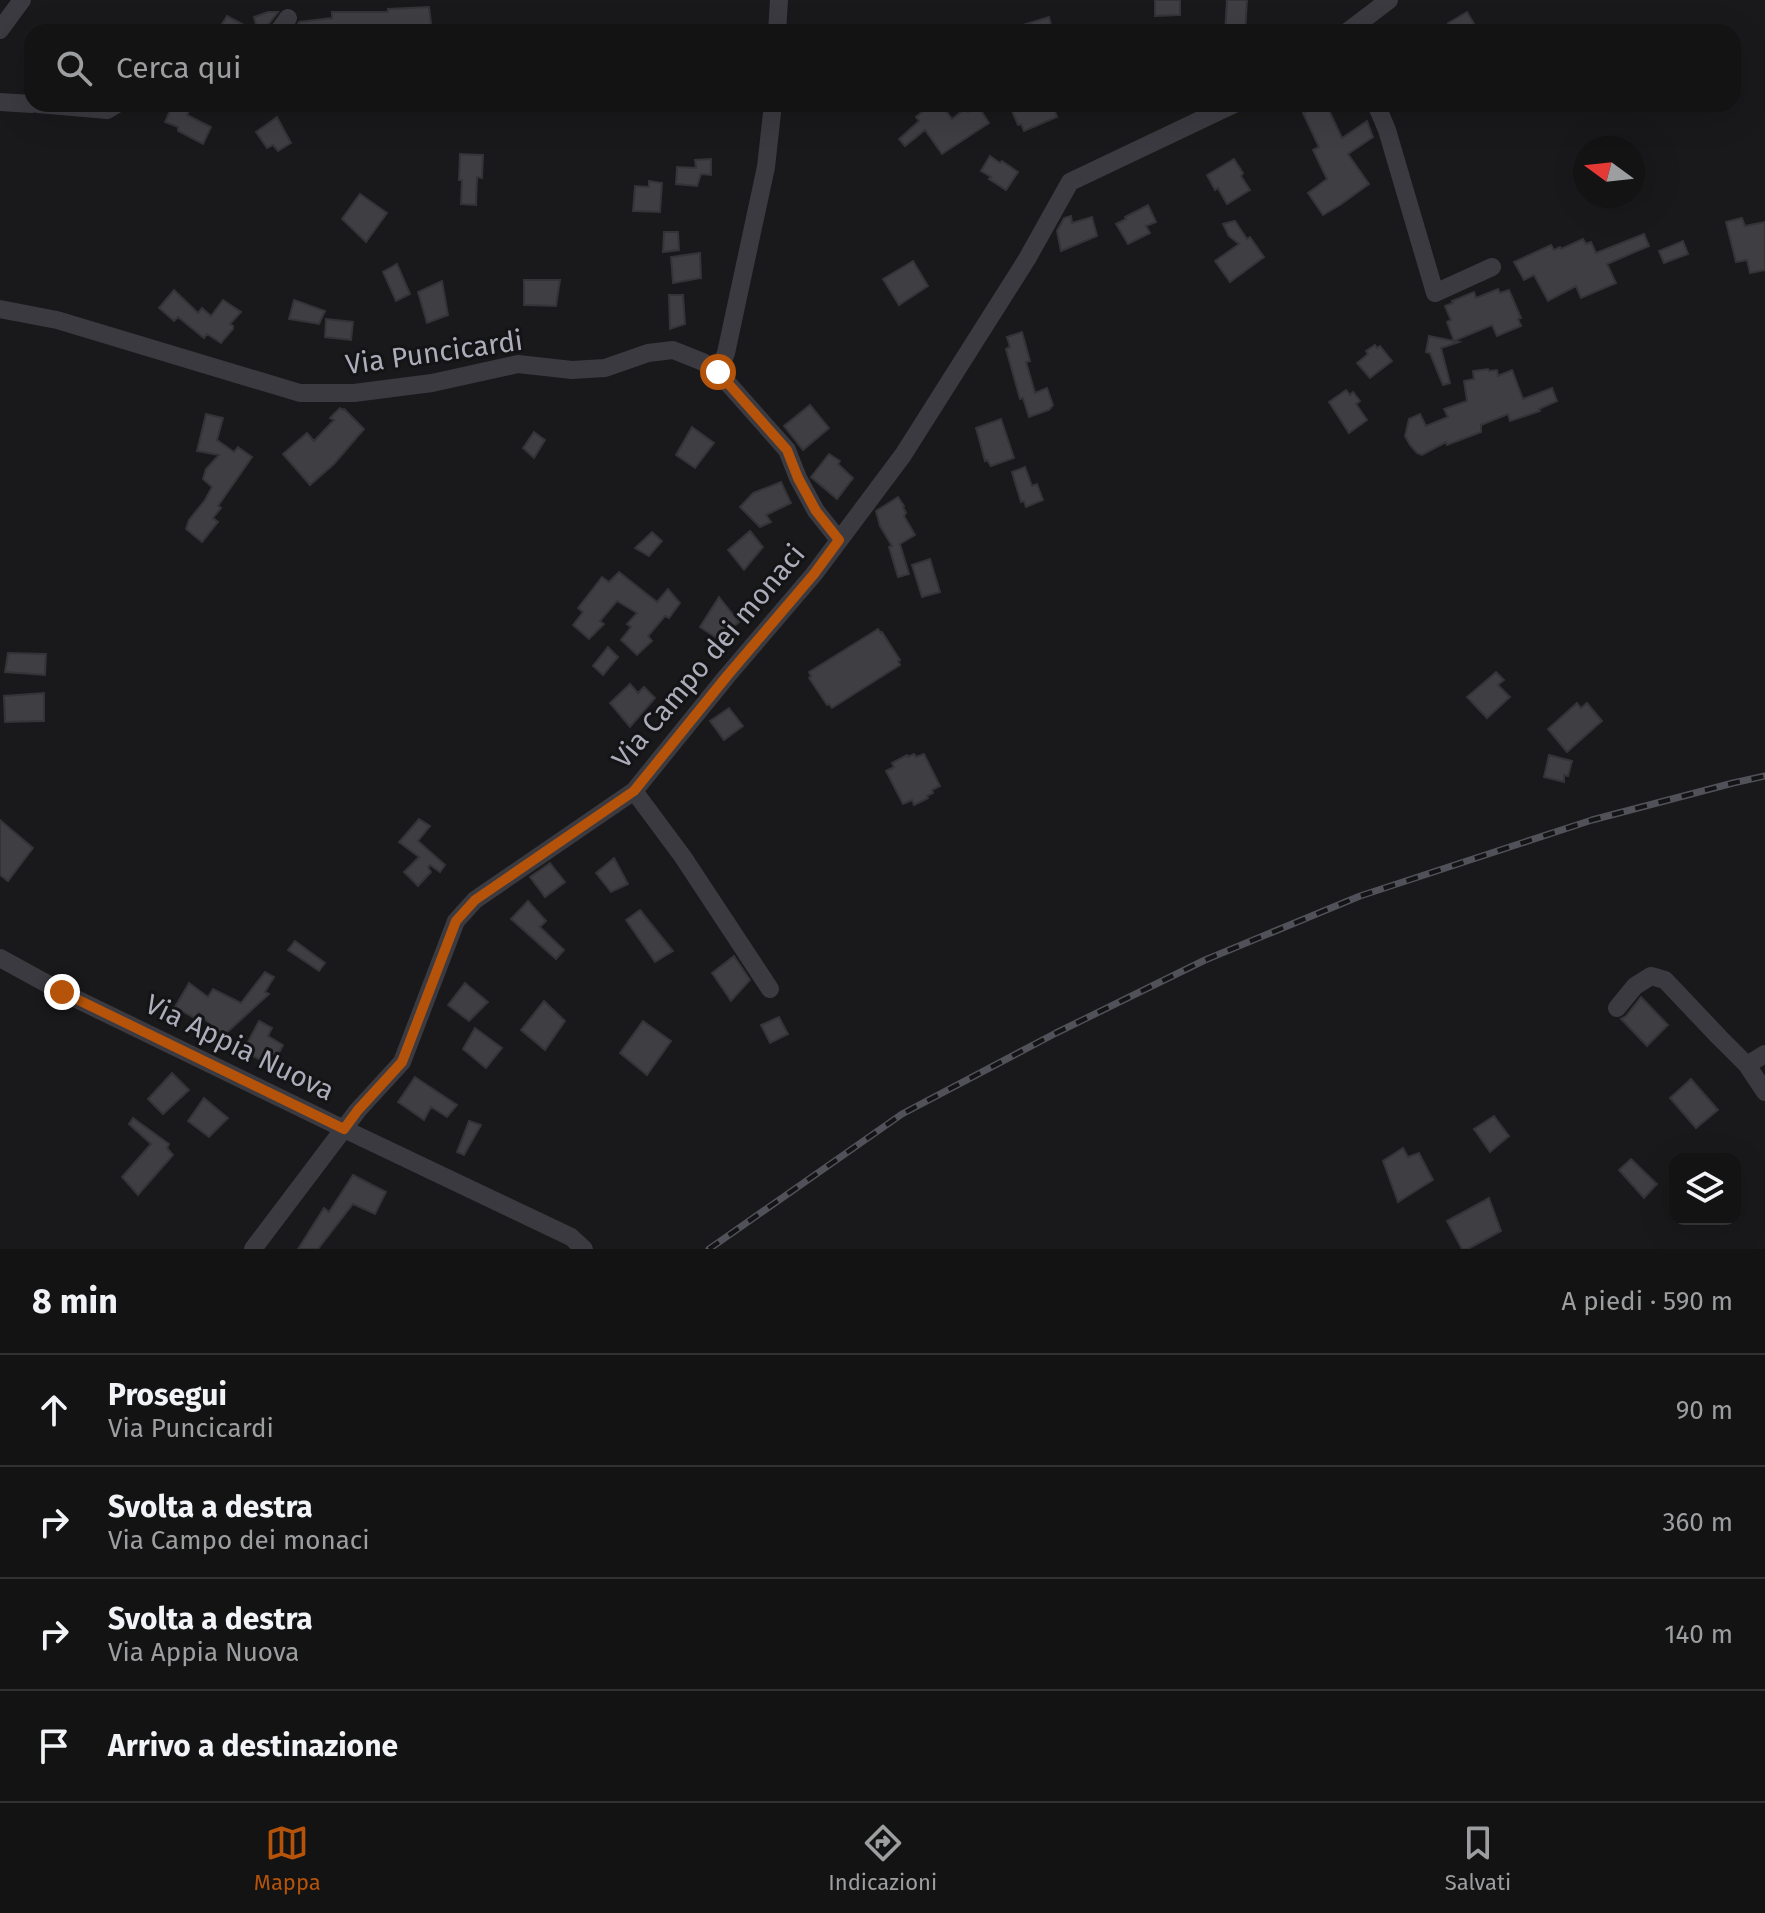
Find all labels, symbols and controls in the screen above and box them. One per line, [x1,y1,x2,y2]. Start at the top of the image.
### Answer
search box [24,24,1741,112]
icon: search [52,46,96,90]
text: Cerca qui [116,50,241,86]
north arrow [1573,136,1645,208]
street label: Via Puncicardi [343,324,525,381]
route start [700,354,736,390]
street label: Via Campo dei monaci [605,538,812,775]
route end [44,974,80,1010]
street label: Via Appia Nuova [140,987,340,1107]
map controls [1669,1153,1741,1225]
button: layers [1669,1153,1741,1225]
text: 8 min [32,1281,118,1322]
text: A piedi · 590 m [1561,1286,1733,1317]
text: Prosegui [108,1377,227,1413]
icon: ahead [32,1388,76,1432]
text: 90 m [1676,1395,1733,1426]
text: Via Puncicardi [108,1413,274,1444]
text: Svolta a destra [108,1489,313,1525]
icon: right [32,1500,76,1544]
text: 360 m [1662,1507,1733,1538]
text: Via Campo dei monaci [108,1525,370,1556]
text: Svolta a destra [108,1601,313,1637]
icon: right [32,1612,76,1656]
text: 140 m [1664,1619,1733,1650]
text: Via Appia Nuova [108,1637,299,1668]
icon: arrive [32,1724,76,1768]
text: Arrivo a destinazione [108,1728,398,1764]
tab: Mappa [254,1821,321,1896]
tab: Indicazioni [828,1821,937,1896]
tab: Salvati [1445,1821,1511,1896]

